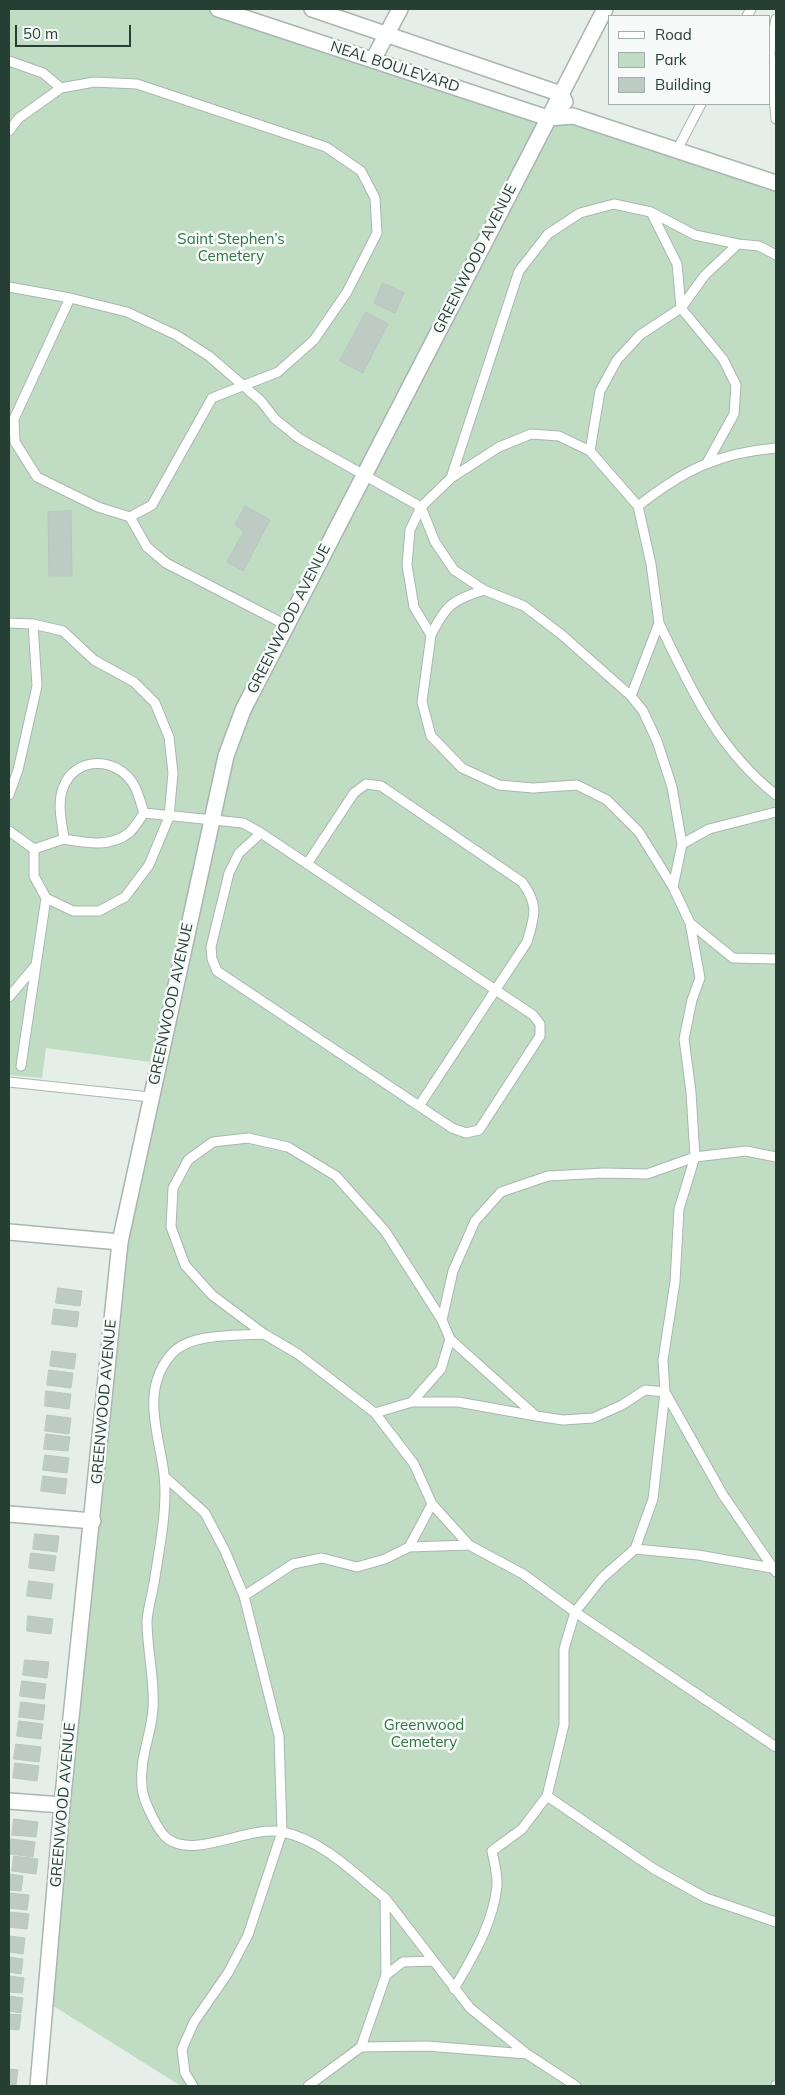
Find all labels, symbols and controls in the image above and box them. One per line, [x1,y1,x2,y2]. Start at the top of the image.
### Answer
scale bar [18,15,134,47]
legend [608,15,770,105]
text: 50 m [23,24,58,43]
text: Road [655,25,692,44]
street label: NEAL BOULEVARD [328,38,462,96]
text: Park [655,50,687,69]
text: Building [655,75,711,94]
street label: GREENWOOD AVENUE [429,181,521,337]
park label: Saint Stephen’s Cemetery [177,230,285,265]
street label: GREENWOOD AVENUE [243,541,335,697]
street label: GREENWOOD AVENUE [145,921,197,1087]
street label: GREENWOOD AVENUE [88,1319,120,1485]
park label: Greenwood Cemetery [384,1716,464,1751]
street label: GREENWOOD AVENUE [47,1722,79,1888]

